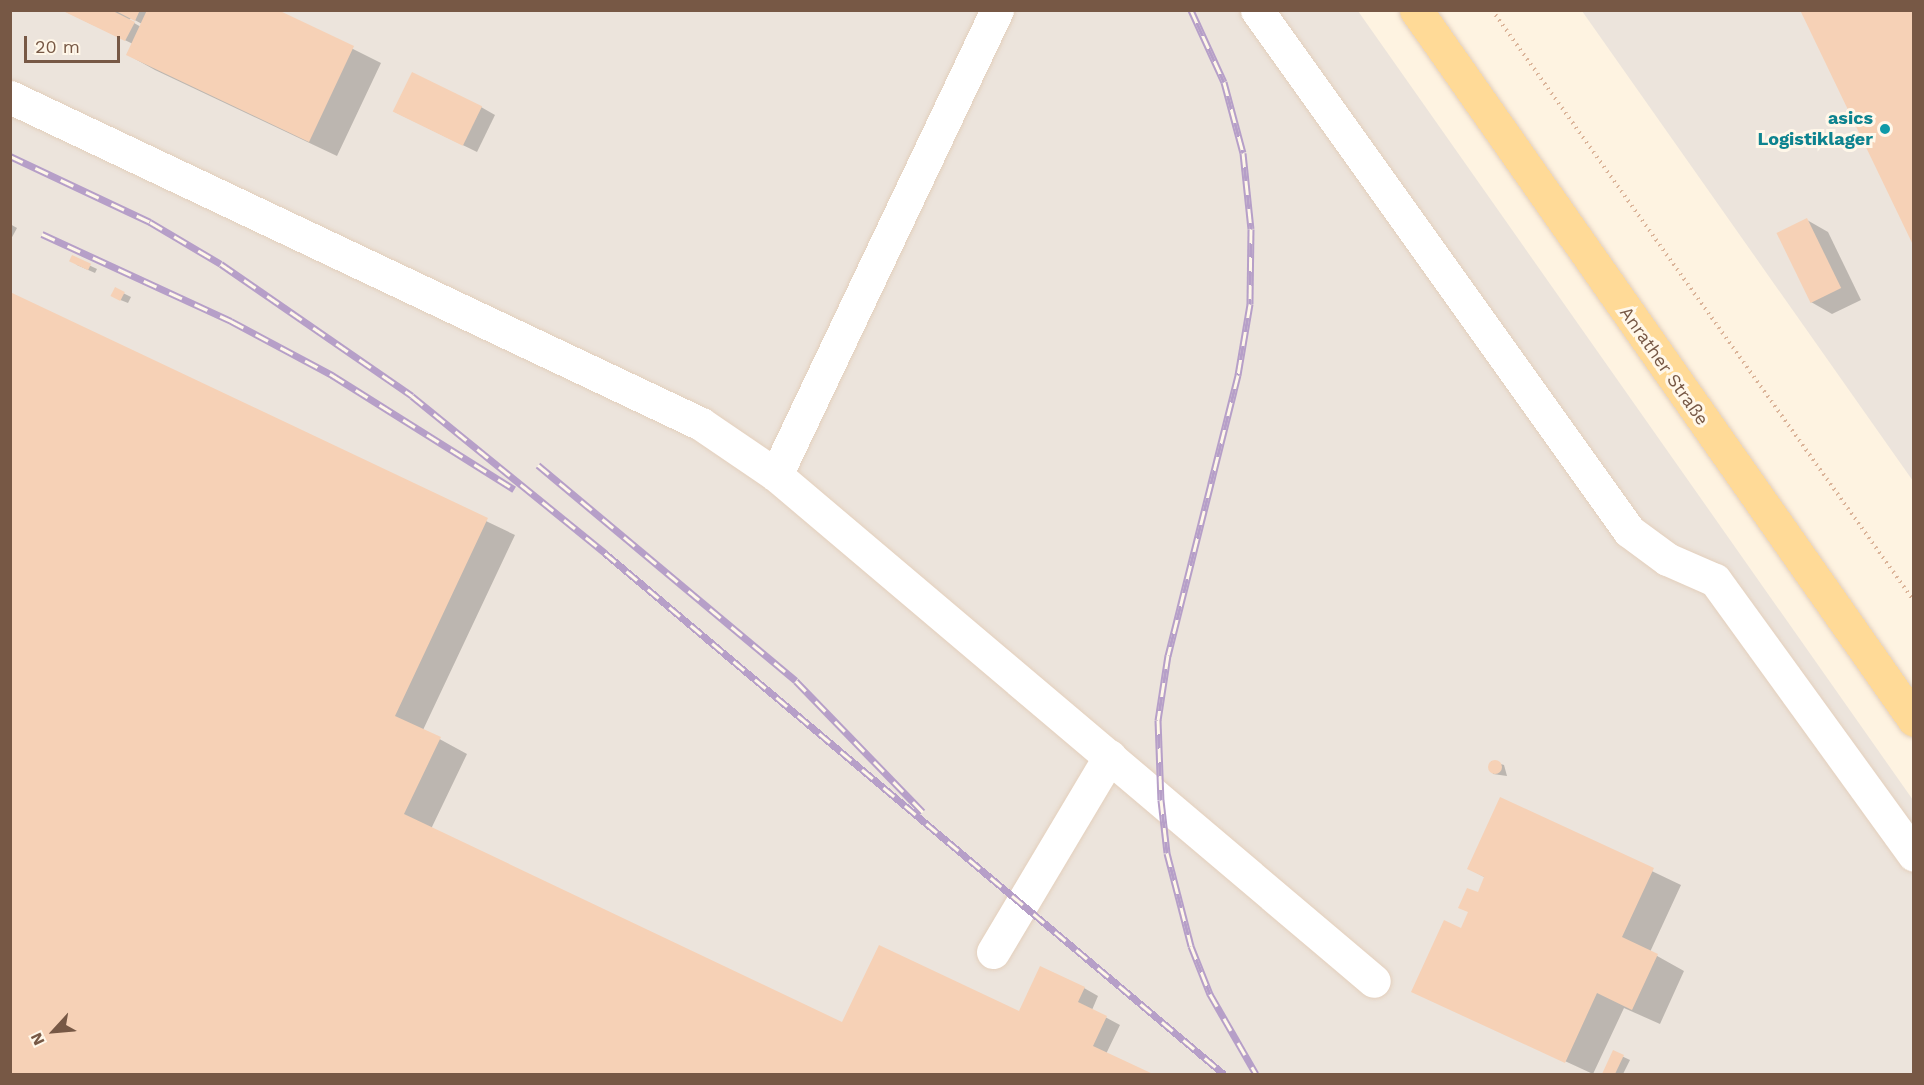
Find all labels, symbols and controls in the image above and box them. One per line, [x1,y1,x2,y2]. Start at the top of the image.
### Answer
scale bar [27,24,123,62]
text: 20 m [35,36,80,57]
place label: asics Logistiklager [1758,108,1873,150]
marker: asics Logistiklager [1878,122,1892,136]
street label: Anrather Straße [1615,302,1713,430]
north arrow [24,1001,84,1061]
text: N [26,1030,49,1049]

